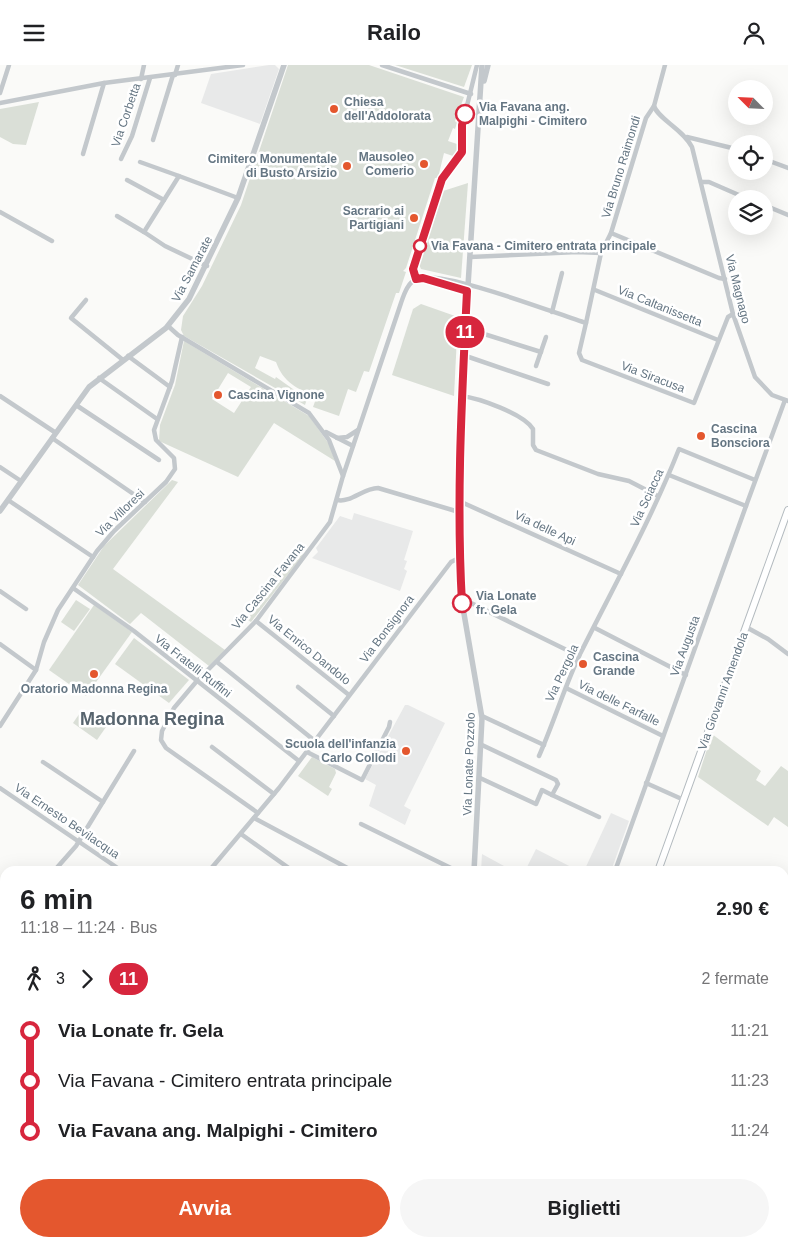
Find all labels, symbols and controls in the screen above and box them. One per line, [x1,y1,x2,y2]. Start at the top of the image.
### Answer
icon: menu [20,19,48,47]
icon: person [740,19,768,47]
text: Railo [367,20,421,45]
north arrow [728,80,772,125]
map controls [728,80,773,235]
street label: Via Corbetta [109,81,144,149]
place label: Chiesa dell'Addolorata [344,95,431,123]
place label: Via Favana ang. Malpighi - Cimitero [479,100,587,128]
marker: Chiesa dell'Addolorata [328,103,340,115]
marker: Via Favana ang. Malpighi - Cimitero [455,104,475,124]
street label: Via Bruno Raimondi [599,114,643,220]
button: locate [728,135,773,180]
place label: Mausoleo Comerio [359,150,414,178]
place label: Cimitero Monumentale di Busto Arsizio [208,152,337,180]
marker: Mausoleo Comerio [418,158,430,170]
marker: Cimitero Monumentale di Busto Arsizio [341,160,353,172]
button: layers [728,190,773,235]
place label: Sacrario ai Partigiani [343,204,404,232]
marker: Sacrario ai Partigiani [408,212,420,224]
street label: Via Samarate [169,233,215,304]
marker: Via Favana - Cimitero entrata principale [413,239,427,253]
place label: Via Favana - Cimitero entrata principale [431,239,657,253]
street label: Via Magnago [723,253,753,325]
street label: Via Caltanissetta [616,283,705,329]
line badge: 11 [442,316,488,348]
text: 11 [455,322,475,342]
street label: Via Siracusa [619,358,687,396]
place label: Cascina Vignone [228,388,325,402]
marker: Cascina Vignone [212,389,224,401]
place label: Cascina Bonsciora [711,422,770,450]
marker: Cascina Bonsciora [695,430,707,442]
street label: Via Sciacca [627,466,667,529]
street label: Via Villoresi [93,486,147,540]
street label: Via delle Api [512,508,578,548]
street label: Via Cascina Favana [229,540,307,632]
place label: Via Lonate fr. Gela [476,589,537,617]
street label: Via Bonsignora [357,592,417,666]
marker: Via Lonate fr. Gela [452,593,472,613]
street label: Via Enrico Dandolo [265,612,353,688]
street label: Via Augusta [668,613,703,678]
street label: Via Giovanni Amendola [695,630,751,752]
street label: Via Fratelli Ruffini [152,632,234,700]
street label: Via Pergola [543,642,582,704]
place label: Cascina Grande [593,650,639,678]
marker: Cascina Grande [577,658,589,670]
marker: Oratorio Madonna Regina [88,668,100,680]
street label: Via delle Farfalle [576,677,662,729]
place label: Oratorio Madonna Regina [21,682,168,696]
district label: Madonna Regina [80,709,225,729]
street label: Via Lonate Pozzolo [460,712,478,816]
place label: Scuola dell'infanzia Carlo Collodi [285,737,396,765]
marker: Scuola dell'infanzia Carlo Collodi [400,745,412,757]
street label: Via Ernesto Bevilacqua [12,781,123,862]
text: 6 min [20,884,93,915]
text: 2.90 € [716,898,769,919]
text: 11:18 – 11:24 · Bus [20,919,157,936]
icon: walk [20,965,48,993]
icon: forward [73,965,101,993]
text: 11 [119,969,138,989]
text: 3 [56,970,65,987]
text: 2 fermate [701,970,769,987]
text: Via Lonate fr. Gela [58,1020,223,1041]
text: 11:21 [730,1022,769,1039]
text: Via Favana - Cimitero entrata principale [58,1070,392,1091]
text: 11:23 [730,1072,769,1089]
text: Via Favana ang. Malpighi - Cimitero [58,1120,378,1141]
text: 11:24 [730,1122,769,1139]
button: Avvia [20,1179,390,1237]
button: Biglietti [400,1179,769,1237]

